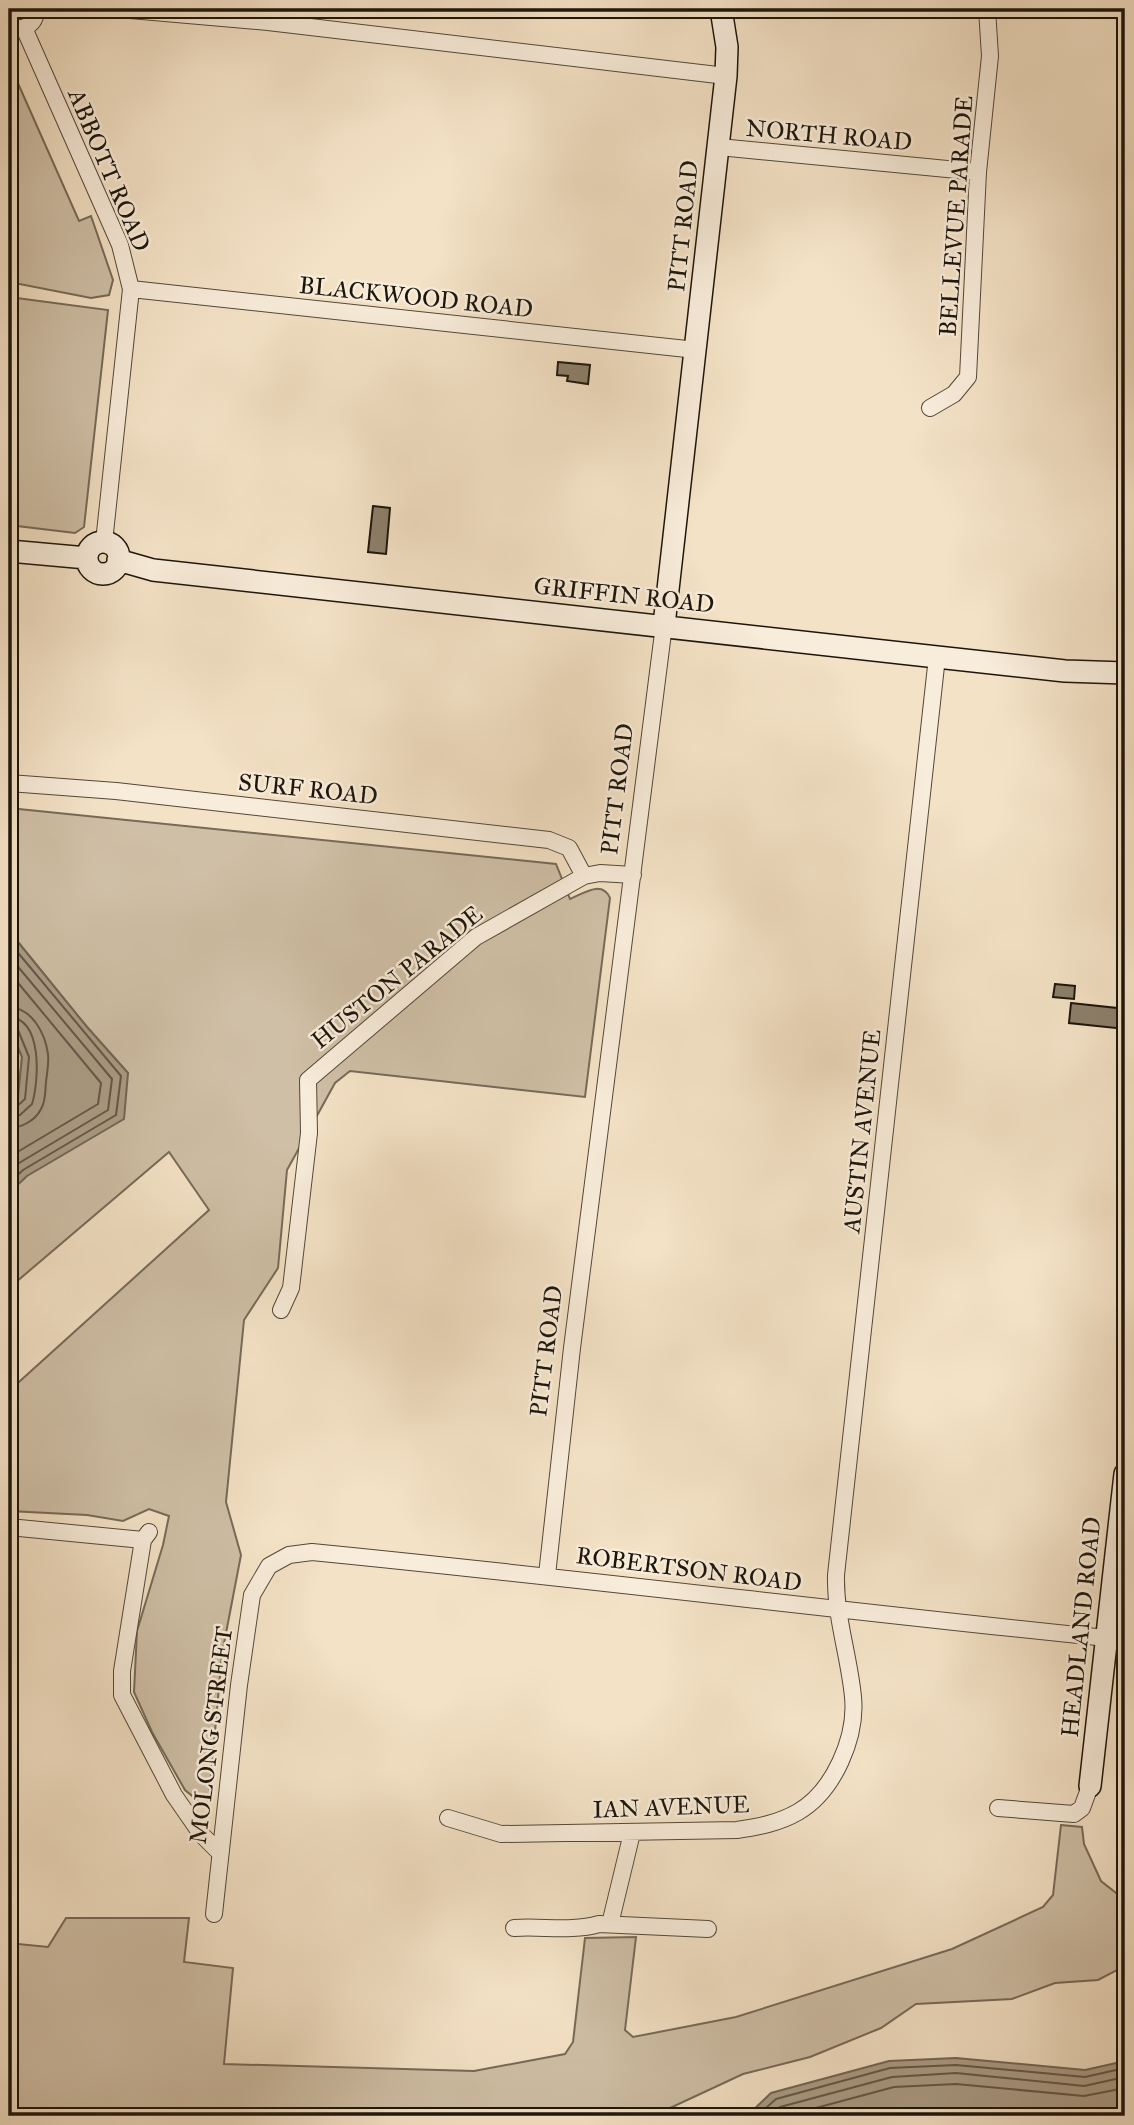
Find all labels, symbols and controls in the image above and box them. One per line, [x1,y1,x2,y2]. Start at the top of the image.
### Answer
street label: ABBOTT ROAD [61,83,157,256]
street label: BELLEVUE PARADE [933,95,979,337]
street label: NORTH ROAD [745,113,913,157]
street label: PITT ROAD [661,159,705,293]
street label: BLACKWOOD ROAD [297,270,535,324]
street label: GRIFFIN ROAD [532,571,716,619]
street label: PITT ROAD [594,722,640,856]
street label: SURF ROAD [237,767,379,811]
street label: HUSTON PARADE [305,899,489,1055]
street label: AUSTIN AVENUE [836,1028,888,1235]
street label: PITT ROAD [523,1284,569,1418]
street label: HEADLAND ROAD [1055,1515,1107,1739]
street label: ROBERTSON ROAD [575,1540,803,1598]
street label: MOLONG STREET [183,1624,239,1846]
street label: IAN AVENUE [592,1789,750,1825]

